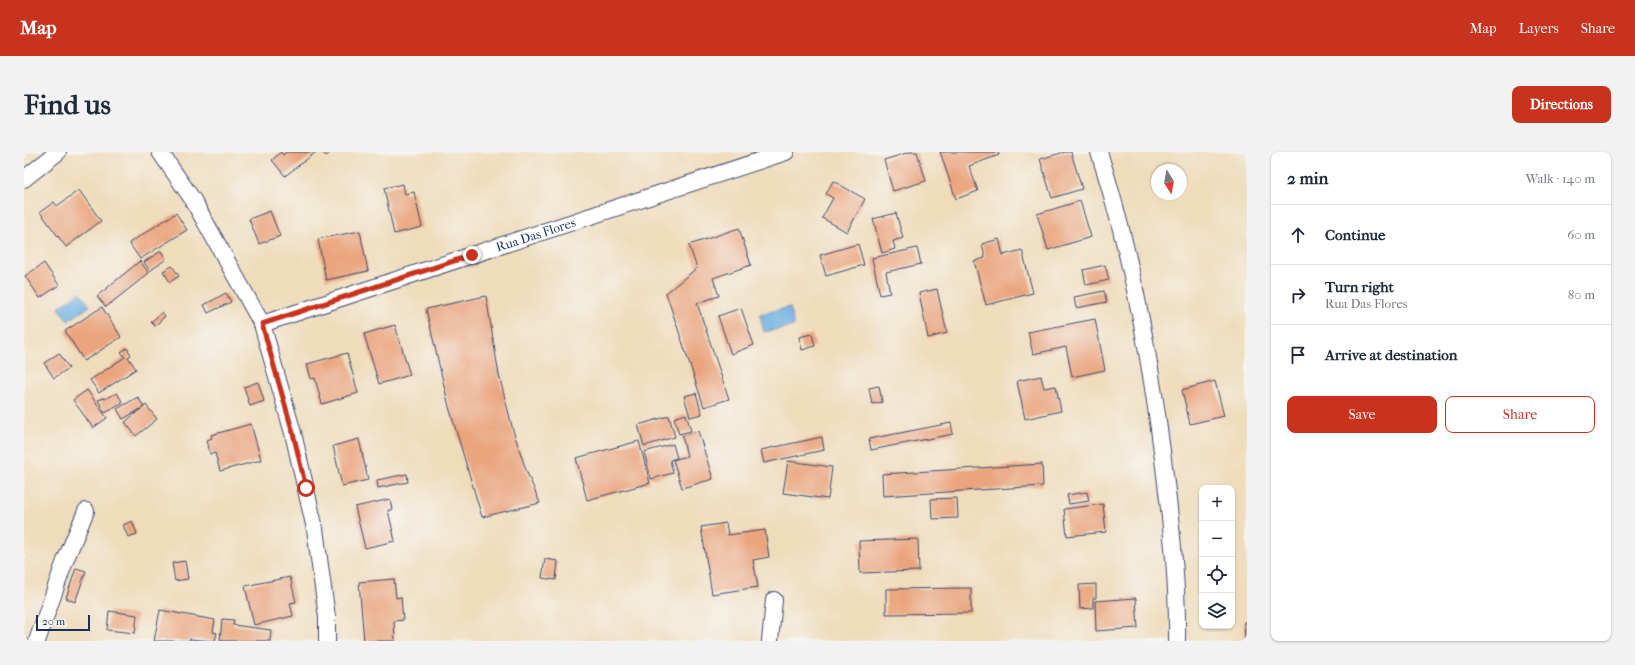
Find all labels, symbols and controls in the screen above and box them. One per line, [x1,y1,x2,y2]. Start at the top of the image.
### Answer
text: Map [20,17,56,39]
text: Map [1470,20,1497,37]
text: Layers [1519,20,1559,37]
text: Share [1581,20,1615,37]
button: Directions [1512,86,1611,123]
text: Find us [24,88,111,121]
north arrow [1151,164,1187,200]
text: 2 min [1287,168,1328,188]
text: Walk · 140 m [1526,171,1595,186]
street label: Rua Das Flores [494,215,578,255]
icon: ahead [1287,224,1309,246]
text: Continue [1325,226,1385,244]
text: 60 m [1567,227,1595,242]
route end [463,246,481,264]
text: Turn right [1325,278,1394,296]
icon: right [1287,284,1309,306]
text: 80 m [1568,287,1595,302]
text: Rua Das Flores [1325,296,1408,311]
icon: arrive [1287,344,1309,366]
text: Arrive at destination [1325,346,1457,364]
button: Save [1287,396,1437,433]
button: Share [1445,396,1595,433]
route start [297,479,315,497]
map controls [1199,485,1235,629]
button: + [1199,485,1235,521]
button: − [1199,521,1235,557]
button: locate [1199,557,1235,593]
button: layers [1199,593,1235,629]
scale bar [36,613,90,632]
text: 20 m [42,615,65,628]

